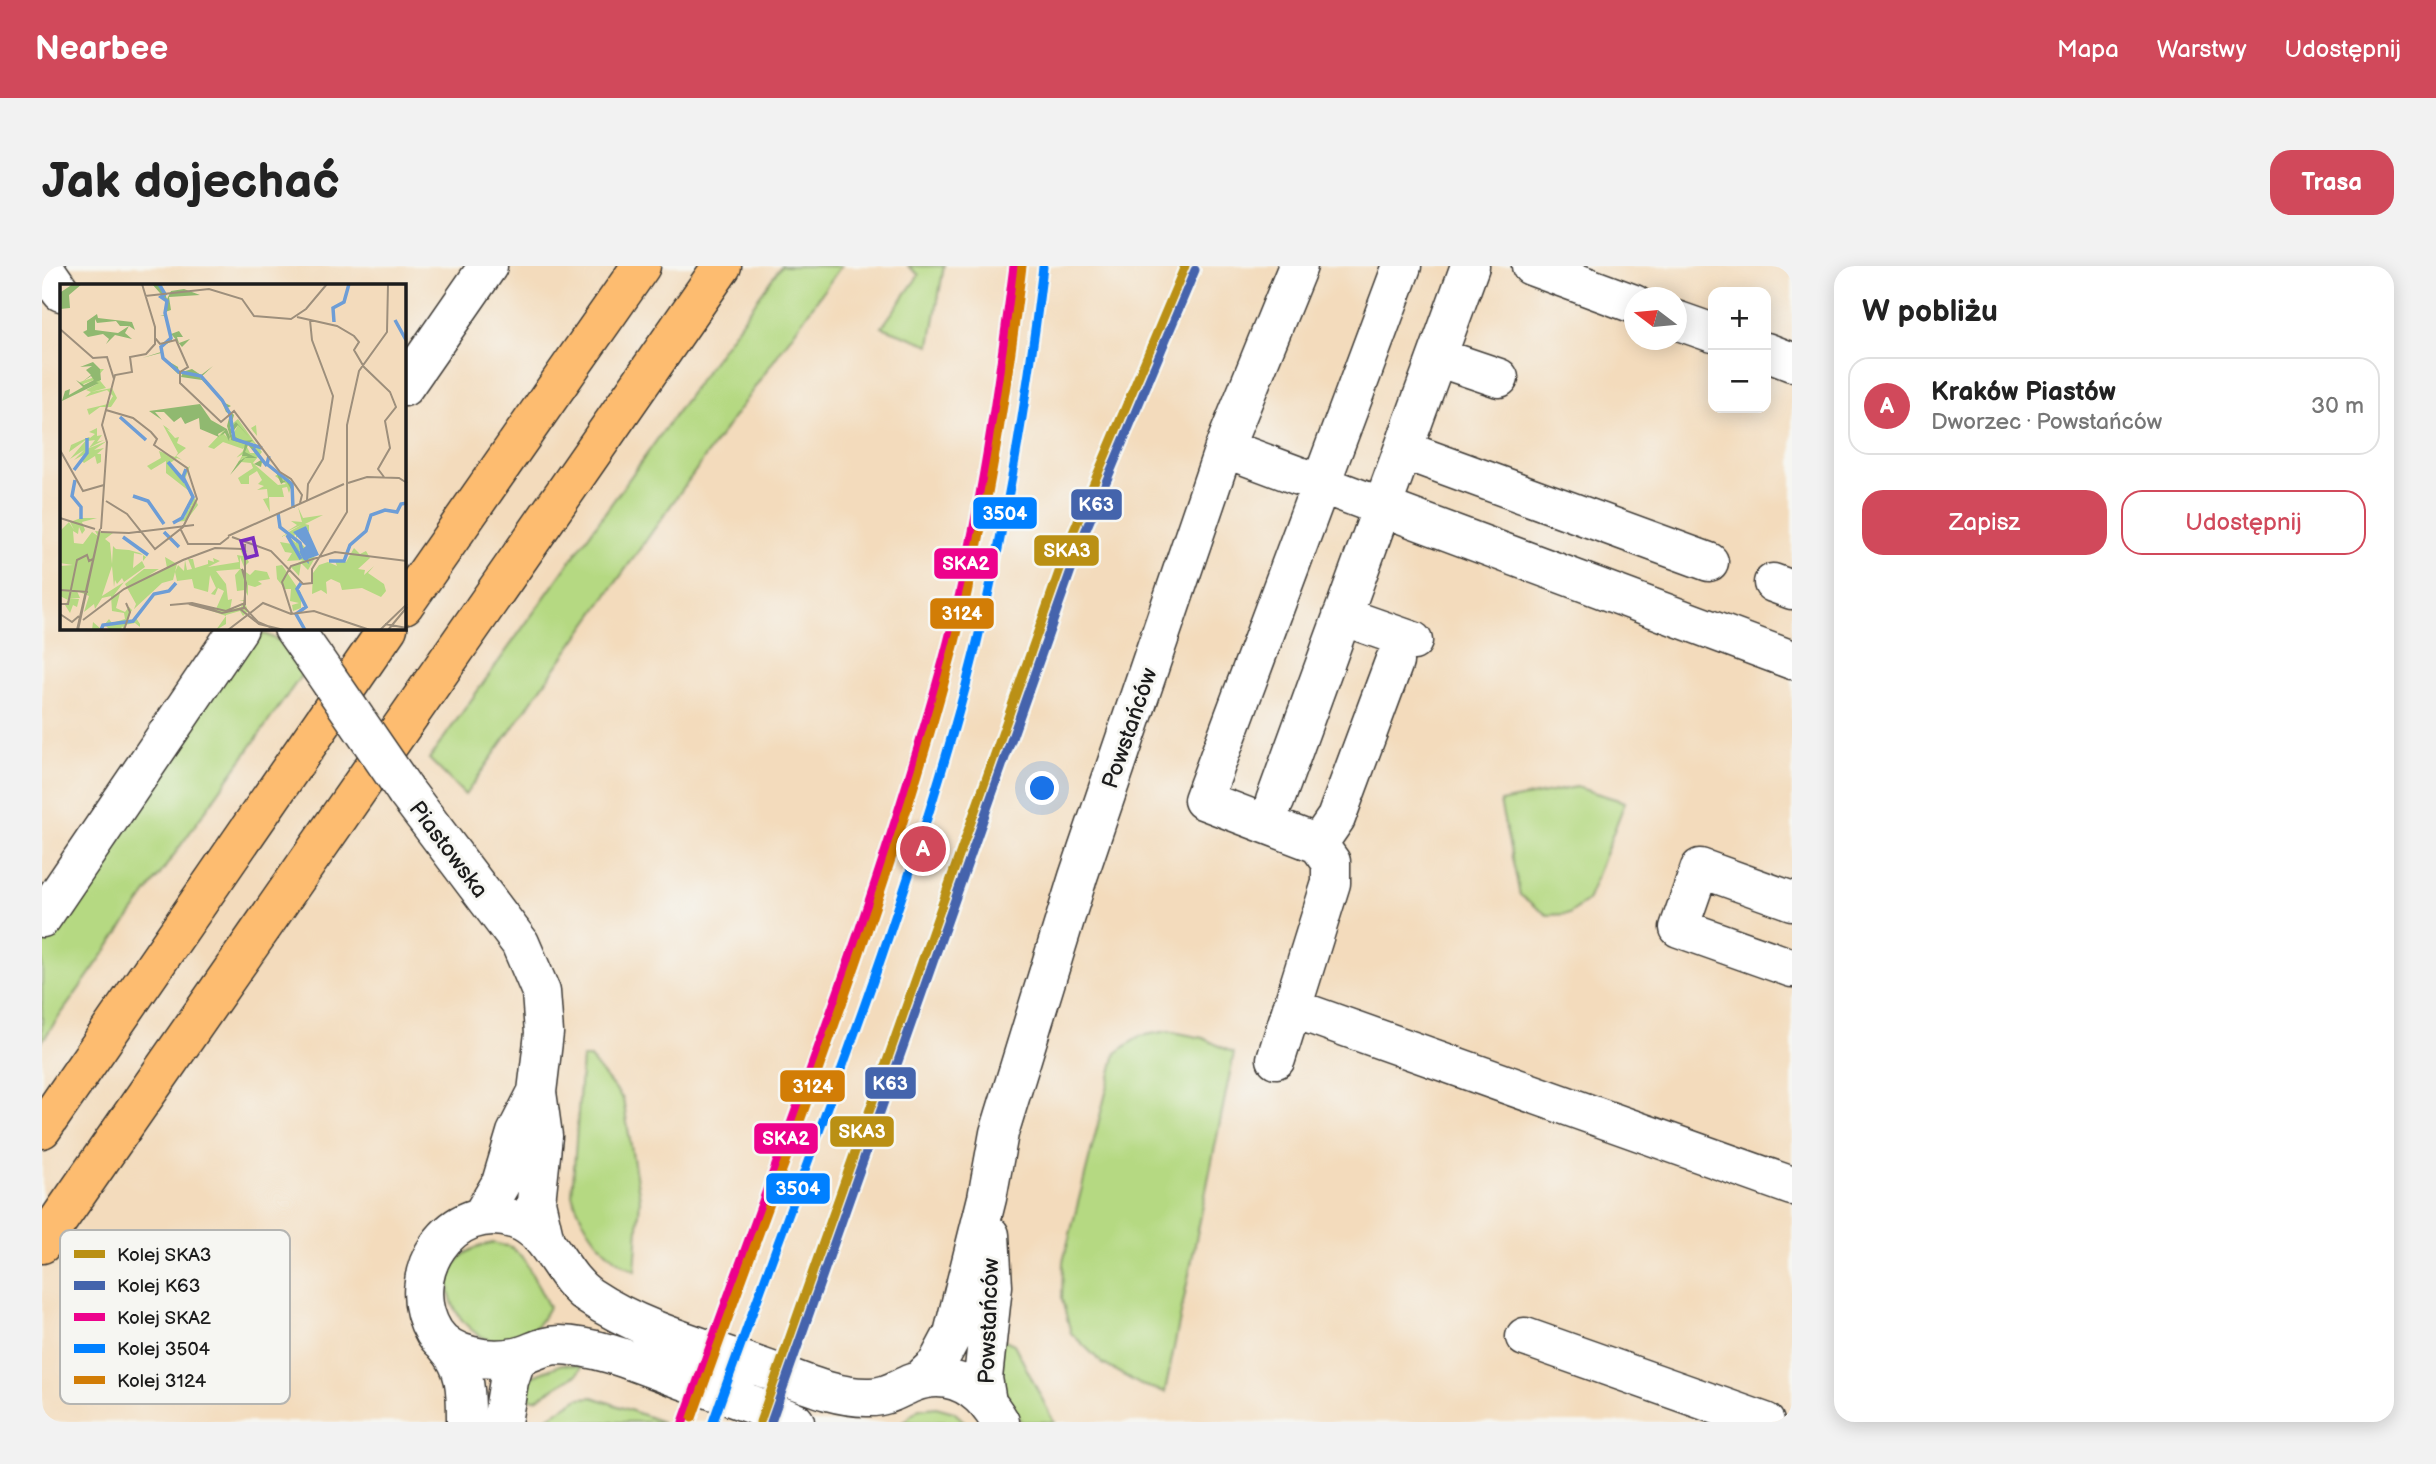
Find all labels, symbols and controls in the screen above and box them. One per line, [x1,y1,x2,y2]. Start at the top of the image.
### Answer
text: Nearbee [35,29,168,69]
text: Mapa [2057,35,2119,64]
text: Warstwy [2157,35,2247,64]
text: Udostępnij [2285,35,2401,64]
button: Trasa [2270,150,2394,215]
text: Jak dojechać [42,153,340,212]
inset map [60,284,406,630]
north arrow [1624,287,1687,350]
map controls [1708,287,1771,413]
button: + [1708,287,1771,350]
text: W pobliżu [1862,294,1998,330]
button: − [1708,350,1771,413]
text: Kraków Piastów [1931,377,2116,408]
text: A [1880,392,1894,420]
text: 30 m [2311,392,2364,420]
text: Dworzec · Powstańców [1931,408,2162,436]
line badge: K63 [1070,488,1123,521]
button: Zapisz [1862,490,2107,555]
button: Udostępnij [2121,490,2366,555]
text: K63 [1078,494,1114,517]
line badge: 3504 [972,496,1038,530]
text: 3504 [982,503,1028,526]
line badge: SKA3 [1033,534,1100,567]
text: SKA3 [1043,540,1091,563]
line badge: SKA2 [933,547,999,580]
text: SKA2 [942,553,990,576]
line badge: 3124 [929,597,995,630]
text: 3124 [942,603,982,626]
street label: Powstańców [1096,664,1164,792]
your location [1025,771,1059,805]
street label: Piastowska [403,796,494,904]
pin: A [900,823,946,875]
line badge: K63 [864,1066,917,1100]
line badge: 3124 [779,1069,846,1103]
text: K63 [872,1073,908,1096]
text: 3124 [793,1076,833,1099]
line badge: SKA3 [829,1115,895,1148]
text: SKA3 [838,1121,886,1144]
line badge: SKA2 [753,1122,819,1155]
text: SKA2 [762,1128,810,1151]
line badge: 3504 [765,1172,831,1205]
text: 3504 [775,1178,821,1201]
legend [60,1230,290,1404]
text: Kolej SKA3 [117,1244,212,1267]
street label: Powstańców [973,1257,1005,1384]
text: Kolej K63 [117,1275,200,1298]
text: Kolej SKA2 [117,1307,212,1330]
text: Kolej 3504 [117,1338,211,1361]
text: Kolej 3124 [117,1370,207,1393]

